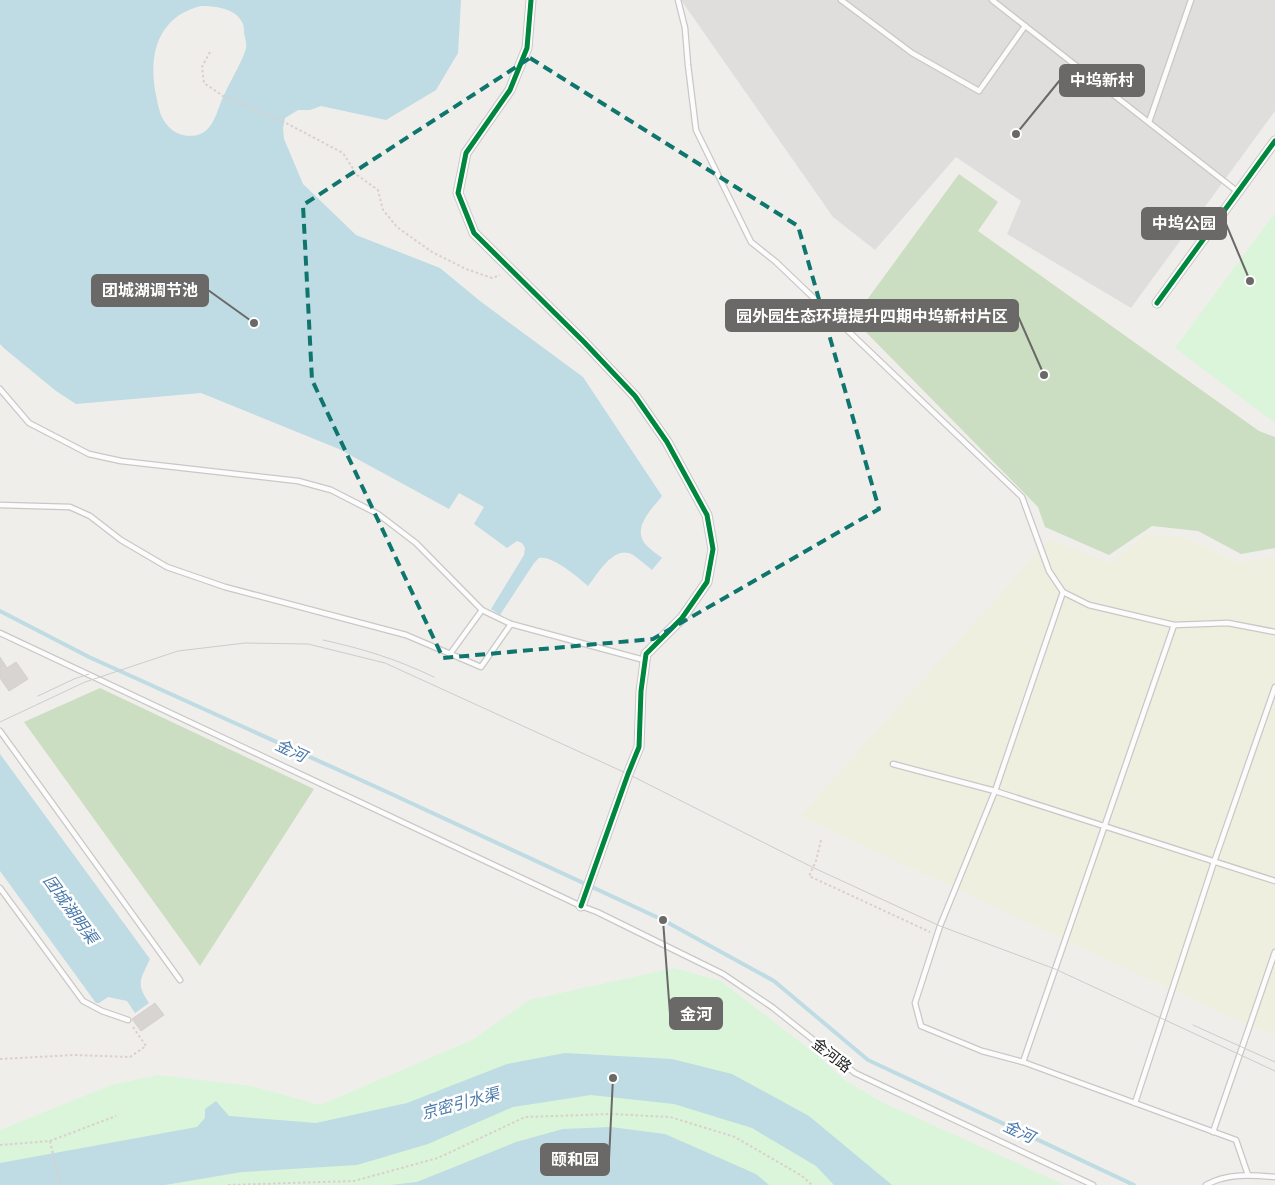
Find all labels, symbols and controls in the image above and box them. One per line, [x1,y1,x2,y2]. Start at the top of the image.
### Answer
callout: 中坞新村 [1060,65,1144,96]
text: 中坞新村 [1070,70,1134,90]
callout: 中坞公园 [1142,208,1226,239]
text: 中坞公园 [1152,213,1216,233]
callout: 团城湖调节池 [92,275,208,306]
text: 团城湖调节池 [102,280,198,300]
callout: 园外园生态环境提升四期中坞新村片区 [726,300,1018,331]
text: 园外园生态环境提升四期中坞新村片区 [736,306,1008,326]
water label: 金河 [272,734,312,767]
water label: 团城湖明渠 [39,871,104,949]
callout: 金河 [670,998,722,1029]
text: 金河 [680,1004,712,1024]
street label: 金河路 [808,1034,856,1076]
water label: 京密引水渠 [419,1082,503,1123]
water label: 金河 [1000,1115,1040,1148]
callout: 颐和园 [541,1144,609,1175]
text: 颐和园 [551,1149,599,1169]

